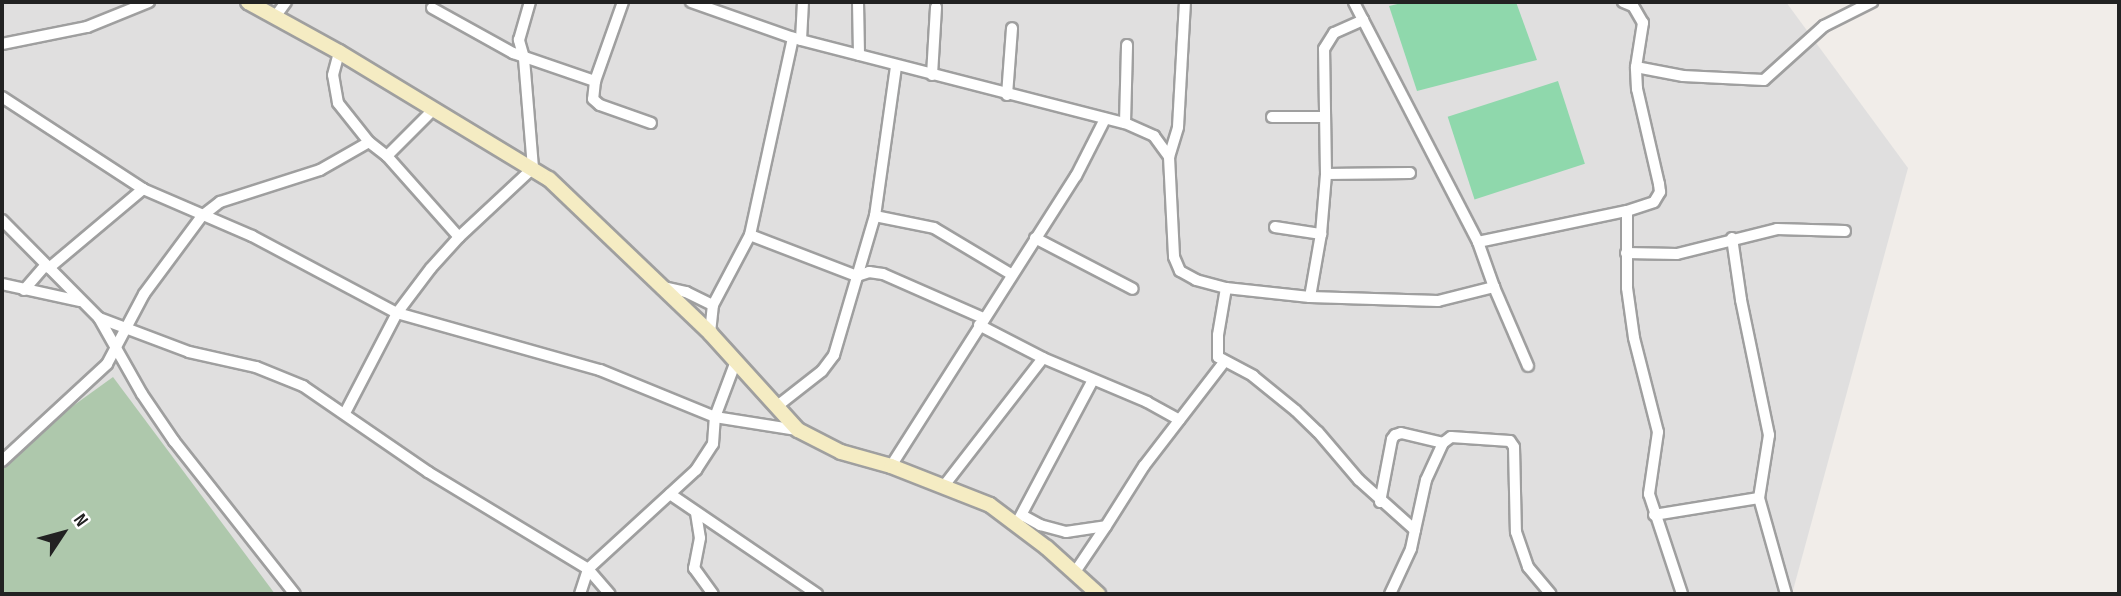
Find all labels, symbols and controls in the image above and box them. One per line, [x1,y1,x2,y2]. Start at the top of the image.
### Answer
north arrow [28,498,98,568]
text: N [68,509,93,531]

